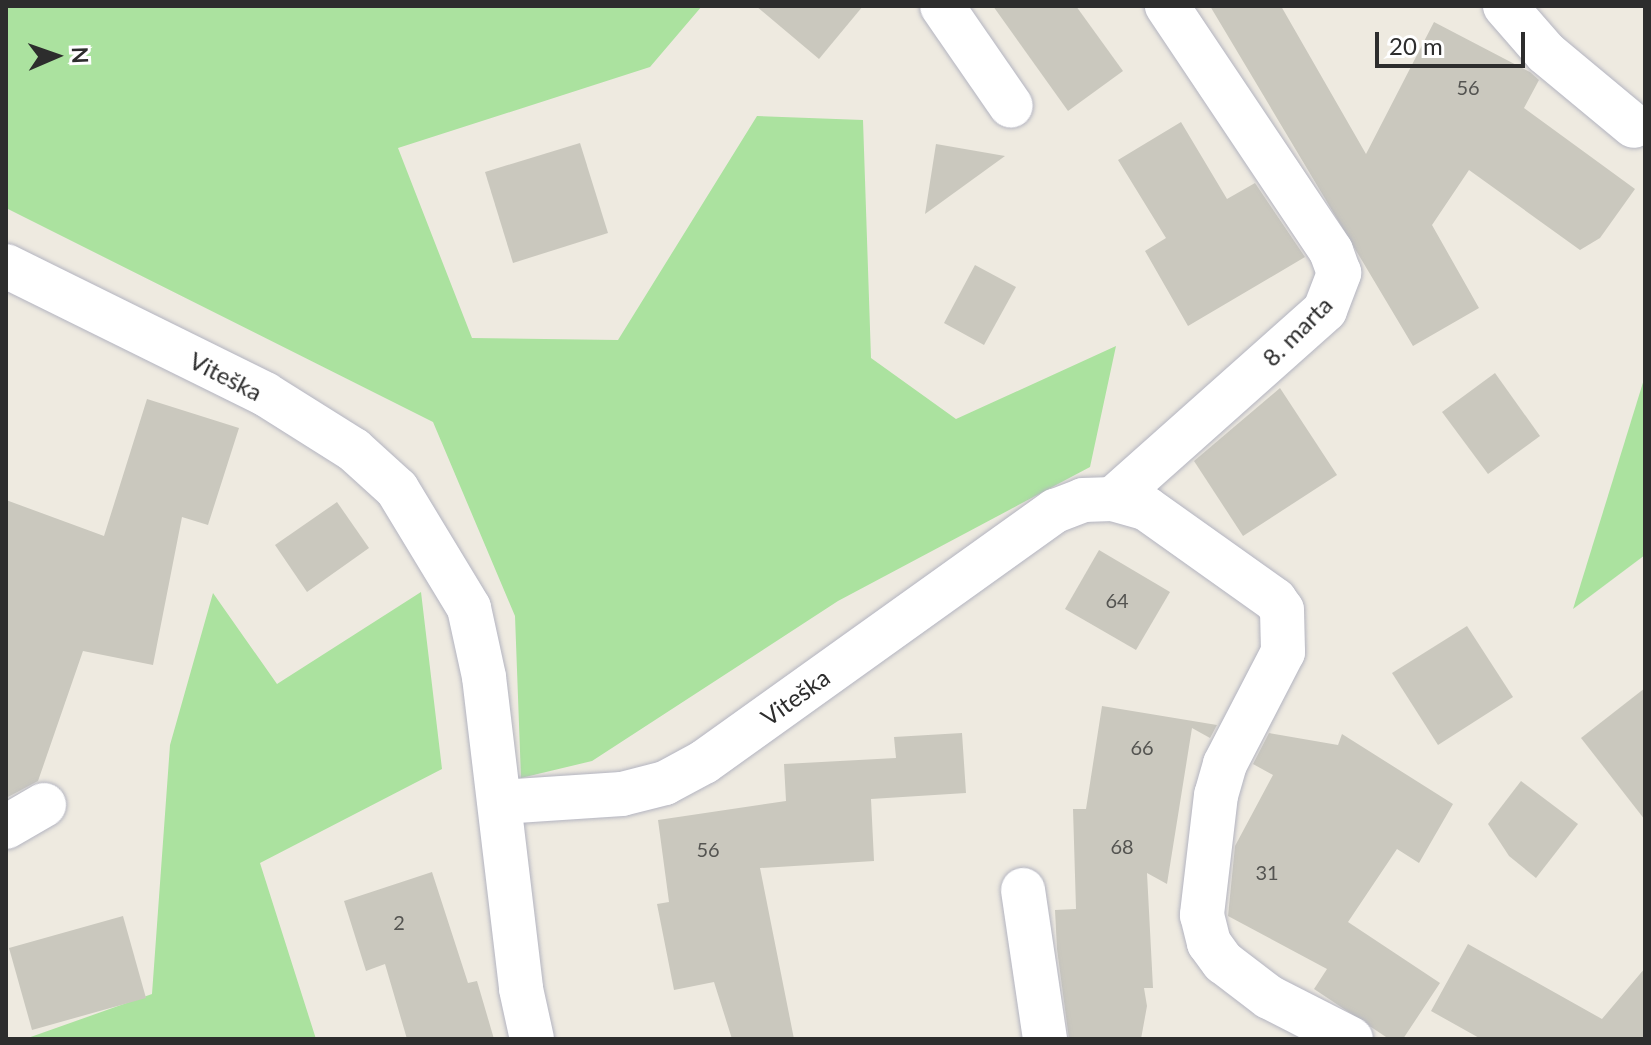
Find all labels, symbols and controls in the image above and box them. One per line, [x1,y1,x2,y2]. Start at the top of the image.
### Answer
north arrow [16,16,96,96]
scale bar [1379,16,1529,66]
text: 20 m [1389,31,1443,60]
text: N [67,46,94,64]
house number: 56 [1456,75,1480,99]
street label: 8. marta [1256,290,1338,372]
street label: Viteška [185,346,267,406]
house number: 64 [1105,588,1129,612]
street label: Viteška [755,663,835,731]
house number: 66 [1130,735,1154,759]
house number: 68 [1110,834,1134,858]
house number: 56 [696,837,720,861]
house number: 31 [1255,860,1279,884]
house number: 2 [393,910,405,934]

